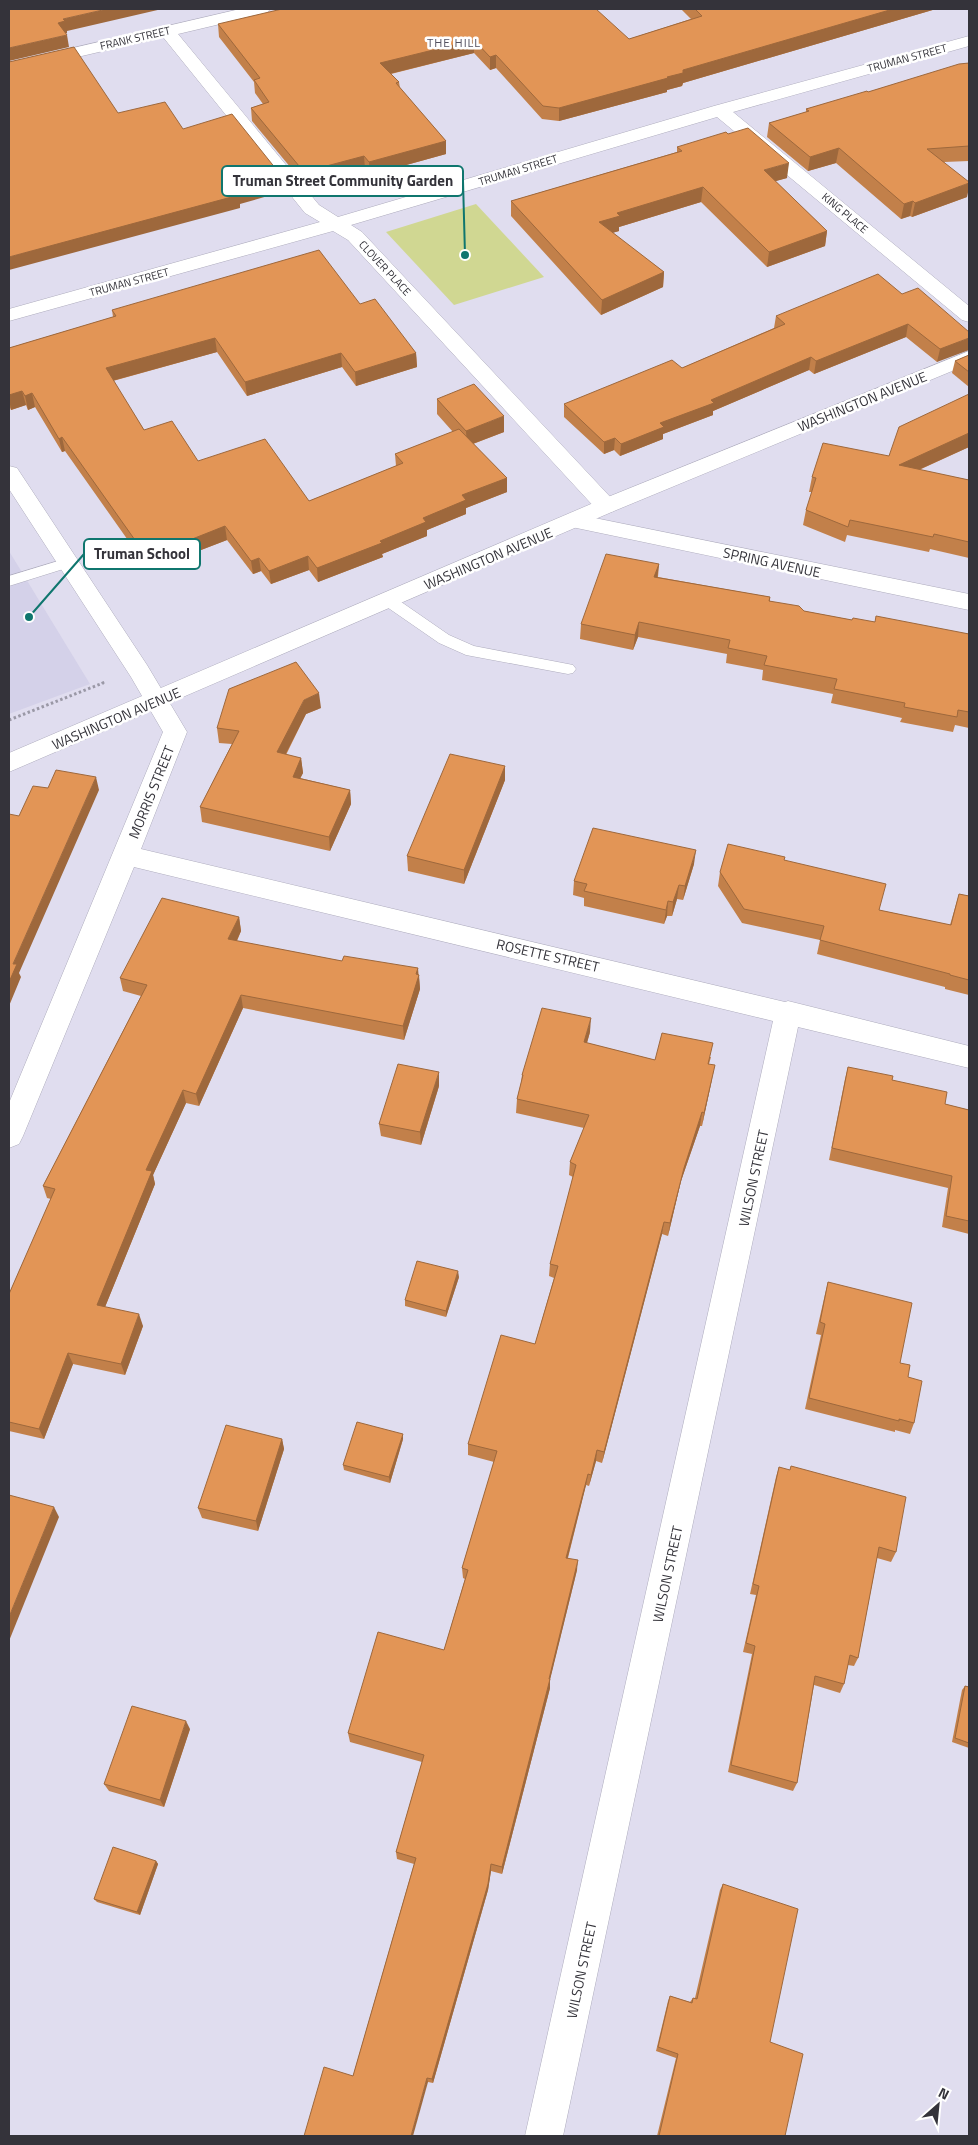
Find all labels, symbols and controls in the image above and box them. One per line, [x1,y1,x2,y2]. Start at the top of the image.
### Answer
street label: FRANK STREET [98,22,172,54]
district label: THE HILL [427,33,481,52]
street label: TRUMAN STREET [865,40,949,76]
street label: TRUMAN STREET [477,150,560,190]
callout: Truman Street Community Garden [222,166,463,196]
text: Truman Street Community Garden [233,169,453,192]
street label: KING PLACE [818,189,872,237]
street label: CLOVER PLACE [355,237,415,299]
street label: TRUMAN STREET [87,264,171,300]
street label: WASHINGTON AVENUE [794,365,930,437]
street label: WASHINGTON AVENUE [420,521,556,595]
callout: Truman School [84,539,200,569]
street label: SPRING AVENUE [721,541,823,583]
text: Truman School [94,542,190,565]
street label: WASHINGTON AVENUE [48,681,184,755]
street label: MORRIS STREET [123,742,179,842]
street label: ROSETTE STREET [494,933,602,977]
street label: WILSON STREET [733,1127,774,1228]
street label: WILSON STREET [647,1523,688,1624]
street label: WILSON STREET [561,1919,602,2020]
north arrow [913,2080,963,2130]
text: N [935,2081,953,2105]

